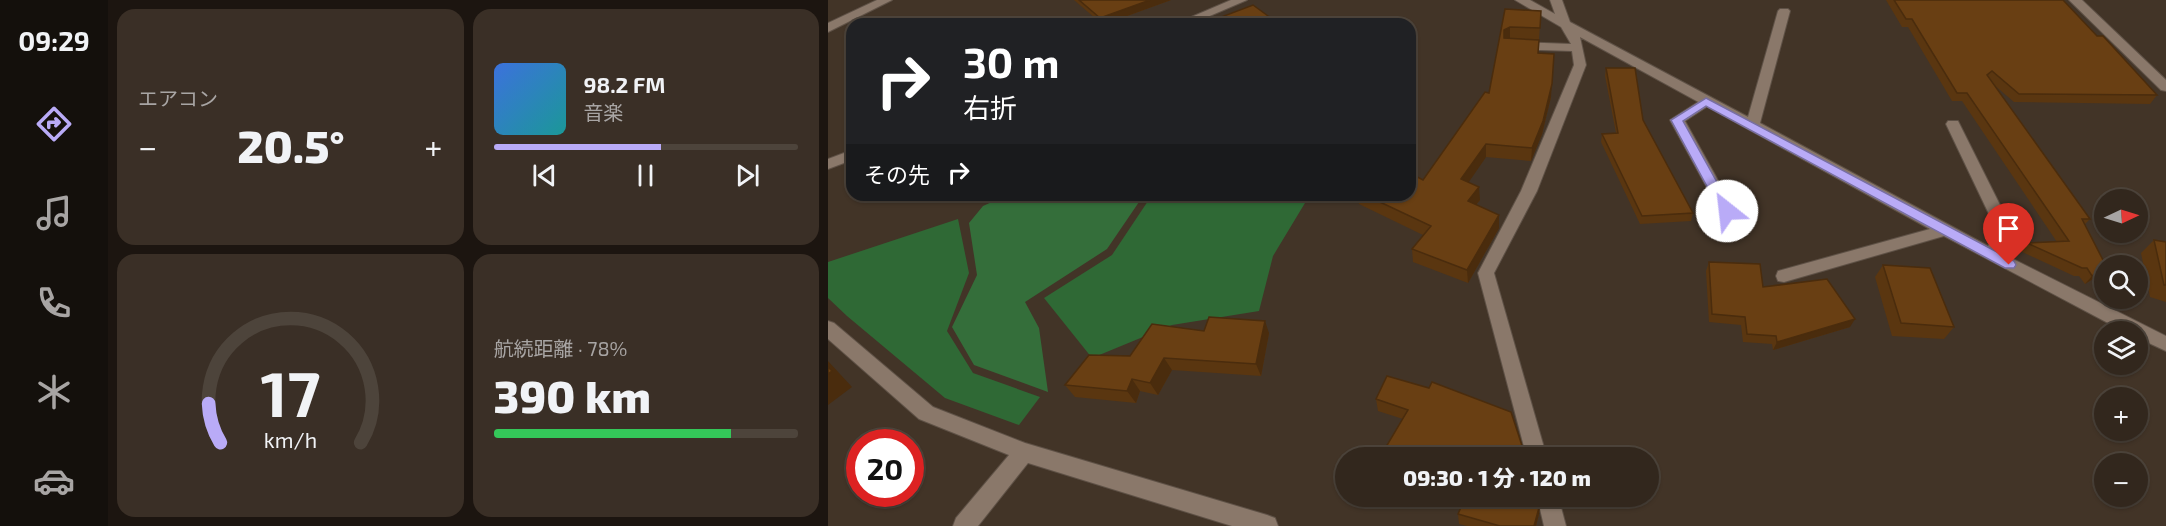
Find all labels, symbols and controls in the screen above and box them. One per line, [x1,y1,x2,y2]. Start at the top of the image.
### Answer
text: 09:29 [18,24,90,56]
text: 30 m [963,36,1059,86]
icon: right [864,42,942,120]
text: 98.2 FM [584,71,665,97]
text: エアコン [138,86,218,110]
text: 右折 [963,91,1017,123]
text: 音楽 [584,100,624,124]
icon: directions [33,103,75,145]
text: 20.5° [237,118,344,172]
text: − [138,126,157,166]
text: + [424,126,443,166]
icon: right [942,156,975,189]
icon: previous [528,159,561,192]
icon: pause [629,159,662,192]
icon: next [731,159,764,192]
text: その先 [864,161,930,187]
position arrow [1695,179,1759,243]
north arrow [2094,189,2148,243]
map controls [2094,189,2148,507]
icon: music [33,192,75,234]
pin [1983,203,2034,265]
icon: arrive [1992,212,2025,245]
button: search [2094,255,2148,309]
icon: phone [33,282,75,324]
button: layers [2094,321,2148,375]
text: 航続距離 · 78% [494,336,627,360]
text: 17 [260,355,320,430]
text: 390 km [494,368,651,422]
icon: climate [33,371,75,413]
button: + [2094,387,2148,441]
text: km/h [264,427,317,452]
speed limit sign: 20 [846,429,924,507]
button: − [2094,453,2148,507]
icon: car [33,460,75,502]
text: 09:30 · 1 分 · 120 m [1403,464,1591,490]

